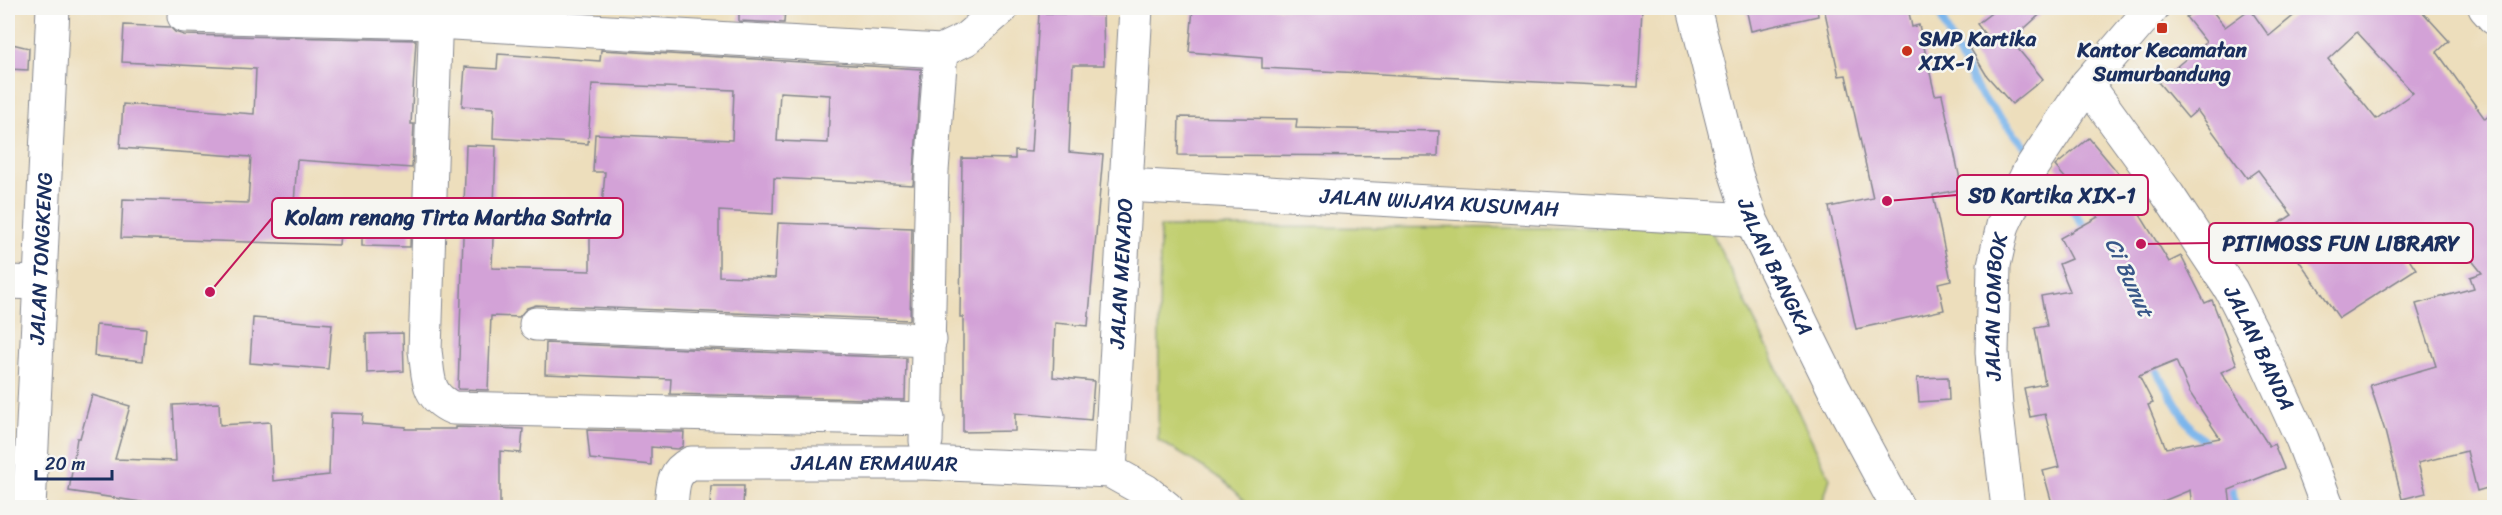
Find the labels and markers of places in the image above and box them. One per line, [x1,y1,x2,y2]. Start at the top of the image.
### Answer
place label: SMP Kartika XIX-1 [1917,20,2037,82]
marker: Kantor Kecamatan Sumurbandung [2155,21,2169,35]
place label: Kantor Kecamatan Sumurbandung [2076,31,2247,93]
marker: SMP Kartika XIX-1 [1900,44,1914,58]
callout: SD Kartika XIX-1 [1957,175,2148,215]
callout: Kolam renang Tirta Martha Satria [272,198,623,238]
callout: PITIMOSS FUN LIBRARY [2209,223,2473,263]

